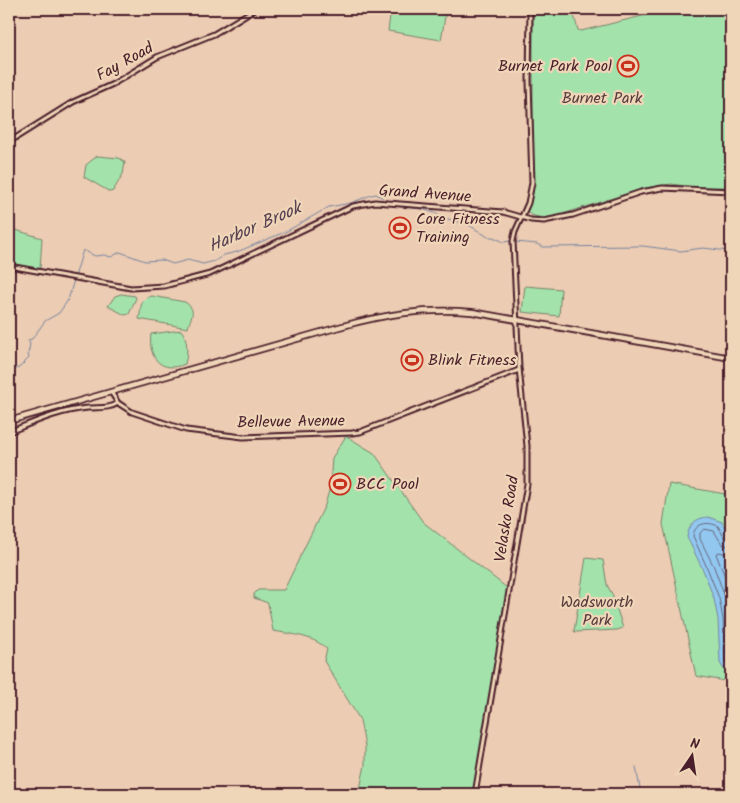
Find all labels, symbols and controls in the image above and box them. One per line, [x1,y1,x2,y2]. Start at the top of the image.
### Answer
street label: Fay Road [92,36,159,88]
place label: Burnet Park Pool [498,54,612,79]
sports icon: Burnet Park Pool [616,54,640,78]
park label: Burnet Park [562,86,643,111]
street label: Grand Avenue [378,178,472,210]
water label: Harbor Brook [204,193,309,261]
place label: Core Fitness Training [416,207,500,250]
sports icon: Core Fitness Training [388,216,412,240]
sports icon: Blink Fitness [400,348,424,372]
place label: Blink Fitness [428,348,516,373]
street label: Bellevue Avenue [237,409,345,435]
sports icon: BCC Pool [328,472,352,496]
place label: BCC Pool [356,472,419,497]
street label: Velasko Road [488,473,526,564]
park label: Wadsworth Park [561,590,633,633]
north arrow [668,730,718,780]
text: N [688,733,702,756]

